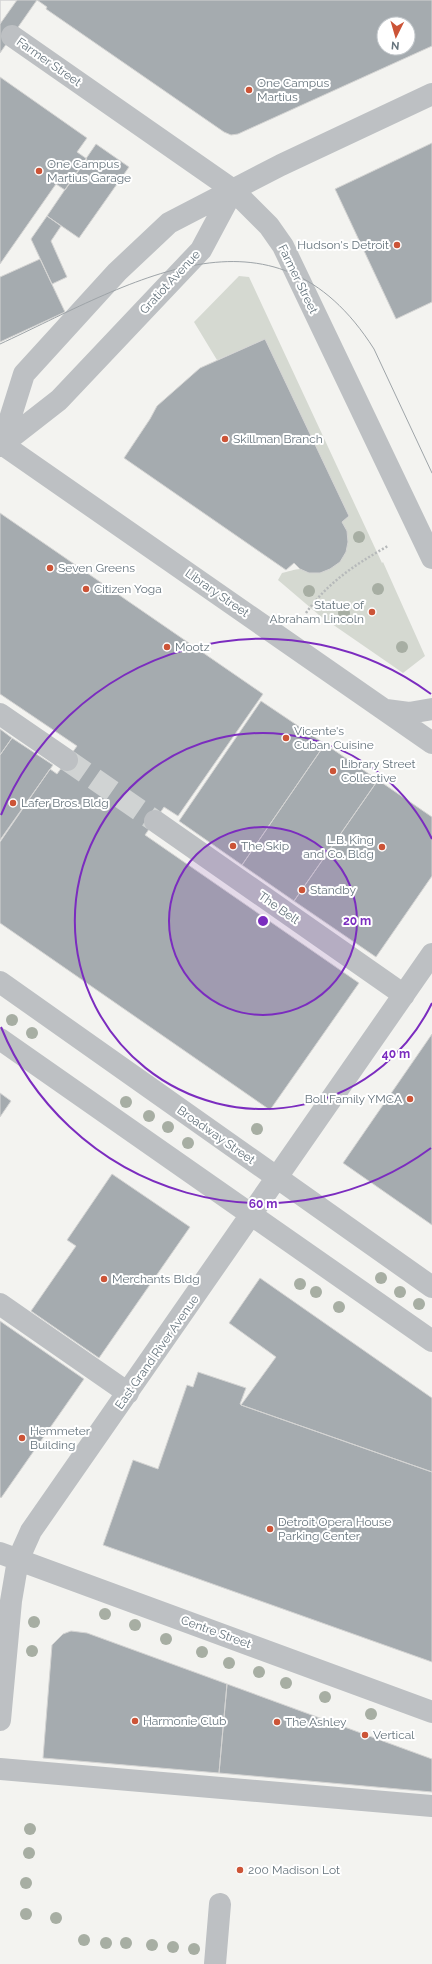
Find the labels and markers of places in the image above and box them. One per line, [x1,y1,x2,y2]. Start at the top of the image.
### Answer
place label: One Campus Martius [257,76,329,104]
marker: One Campus Martius [244,85,254,95]
place label: One Campus Martius Garage [47,157,131,185]
marker: One Campus Martius Garage [34,166,44,176]
place label: Hudson's Detroit [297,238,389,252]
marker: Hudson's Detroit [392,240,402,250]
place label: Skillman Branch [233,432,323,446]
marker: Skillman Branch [220,434,230,444]
place label: Seven Greens [58,561,135,575]
marker: Seven Greens [45,563,55,573]
place label: Citizen Yoga [94,582,162,596]
marker: Citizen Yoga [81,584,91,594]
place label: Statue of Abraham Lincoln [270,598,365,626]
marker: Statue of Abraham Lincoln [367,607,377,617]
place label: Mootz [175,640,210,654]
marker: Mootz [162,642,172,652]
place label: Vicente's Cuban Cuisine [294,724,374,752]
marker: Vicente's Cuban Cuisine [281,733,291,743]
place label: Library Street Collective [341,757,415,785]
marker: Library Street Collective [328,766,338,776]
place label: Lafer Bros. Bldg [21,796,109,810]
marker: Lafer Bros. Bldg [8,798,18,808]
place label: L.B. King and Co. Bldg [303,833,374,861]
place label: The Skip [241,839,289,853]
marker: The Skip [228,841,238,851]
marker: L.B. King and Co. Bldg [377,842,387,852]
place label: Standby [310,883,356,897]
marker: Standby [297,885,307,895]
centre of rings [256,914,270,928]
place label: Boll Family YMCA [305,1092,402,1106]
marker: Boll Family YMCA [405,1094,415,1104]
place label: Merchants Bldg [112,1272,200,1286]
marker: Merchants Bldg [99,1274,109,1284]
place label: Hemmeter Building [30,1424,91,1452]
marker: Hemmeter Building [17,1433,27,1443]
place label: Detroit Opera House Parking Center [278,1515,392,1543]
marker: Detroit Opera House Parking Center [265,1524,275,1534]
place label: Harmonie Club [143,1714,226,1728]
place label: The Ashley [285,1715,347,1729]
marker: Harmonie Club [130,1716,140,1726]
marker: The Ashley [272,1717,282,1727]
place label: Vertical [373,1728,415,1742]
marker: Vertical [360,1730,370,1740]
place label: 200 Madison Lot [248,1863,340,1877]
marker: 200 Madison Lot [235,1865,245,1875]

